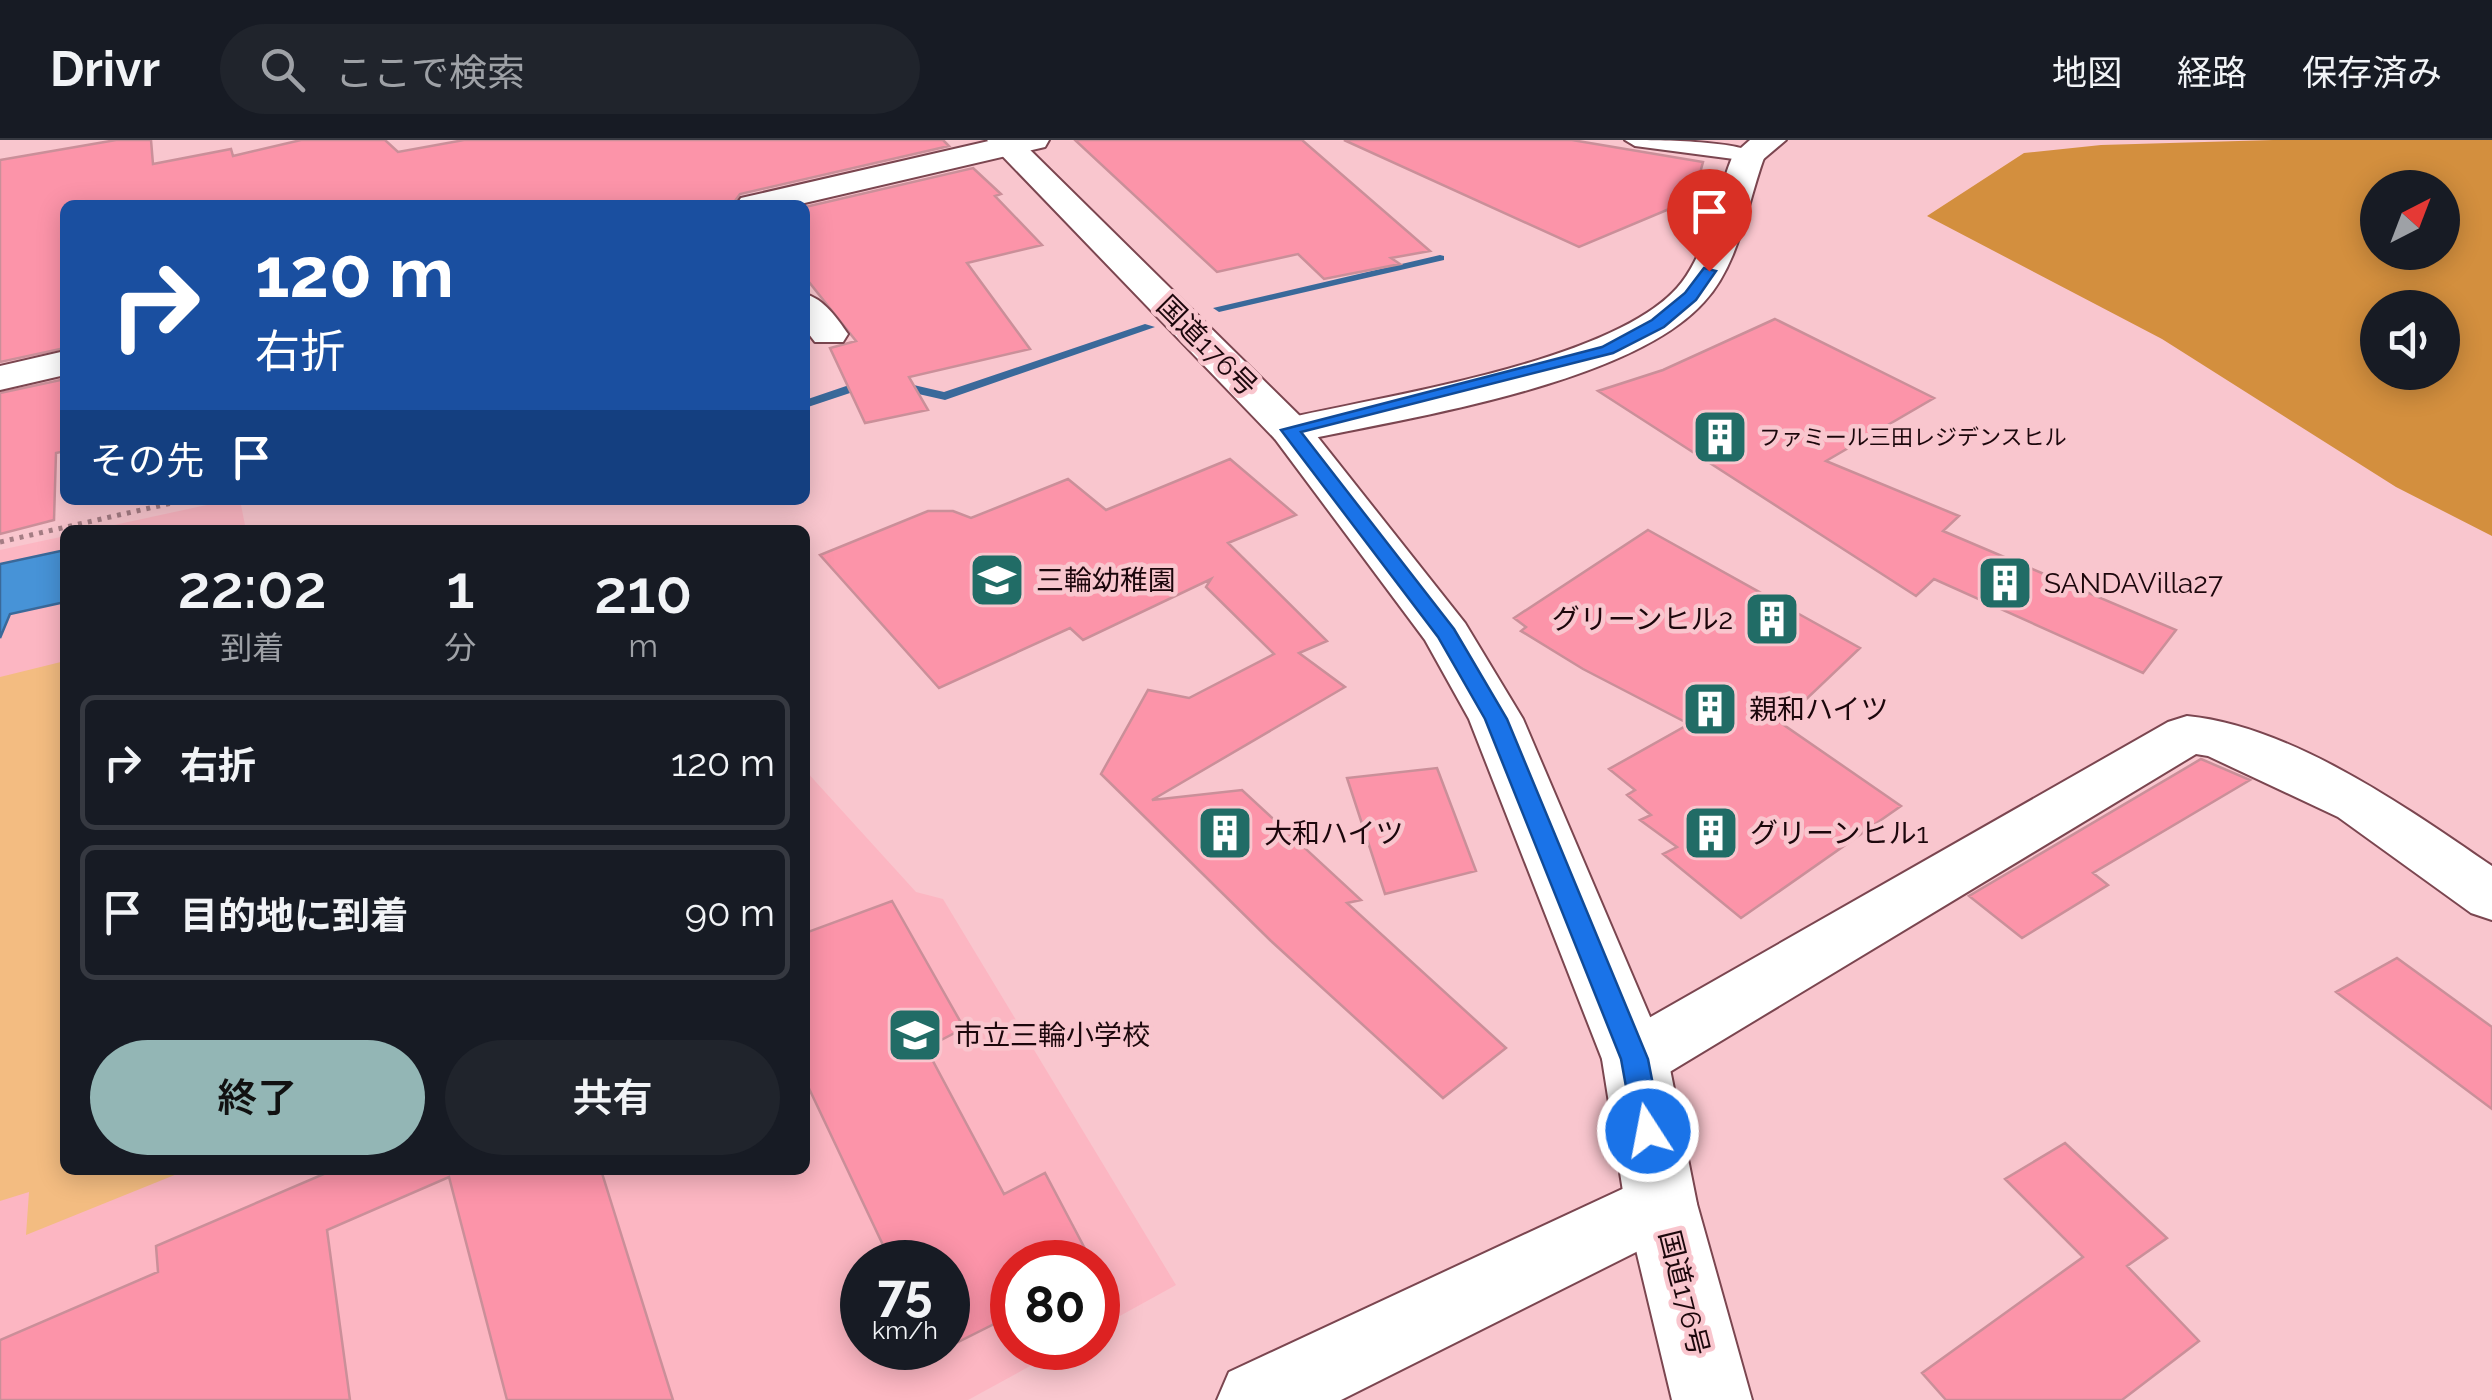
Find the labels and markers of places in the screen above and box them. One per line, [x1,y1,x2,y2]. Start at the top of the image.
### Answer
pin [1667,169,1752,272]
building icon: ファミール三田レジデンスヒル [1690,407,1750,467]
place label: ファミール三田レジデンスヒル [1759,424,2067,450]
school or university icon: 三輪幼稚園 [967,550,1027,610]
building icon: SANDAVilla27 [1975,553,2035,613]
place label: 三輪幼稚園 [1036,564,1176,597]
place label: SANDAVilla27 [2044,567,2223,600]
building icon: グリーンヒル2 [1742,589,1802,649]
place label: グリーンヒル2 [1552,603,1733,636]
building icon: 親和ハイツ [1680,679,1740,739]
place label: 親和ハイツ [1749,693,1888,726]
building icon: 大和ハイツ [1195,803,1255,863]
building icon: グリーンヒル1 [1681,803,1741,863]
place label: 大和ハイツ [1264,817,1403,850]
place label: グリーンヒル1 [1750,817,1929,850]
school or university icon: 市立三輪小学校 [885,1005,945,1065]
place label: 市立三輪小学校 [954,1019,1150,1052]

